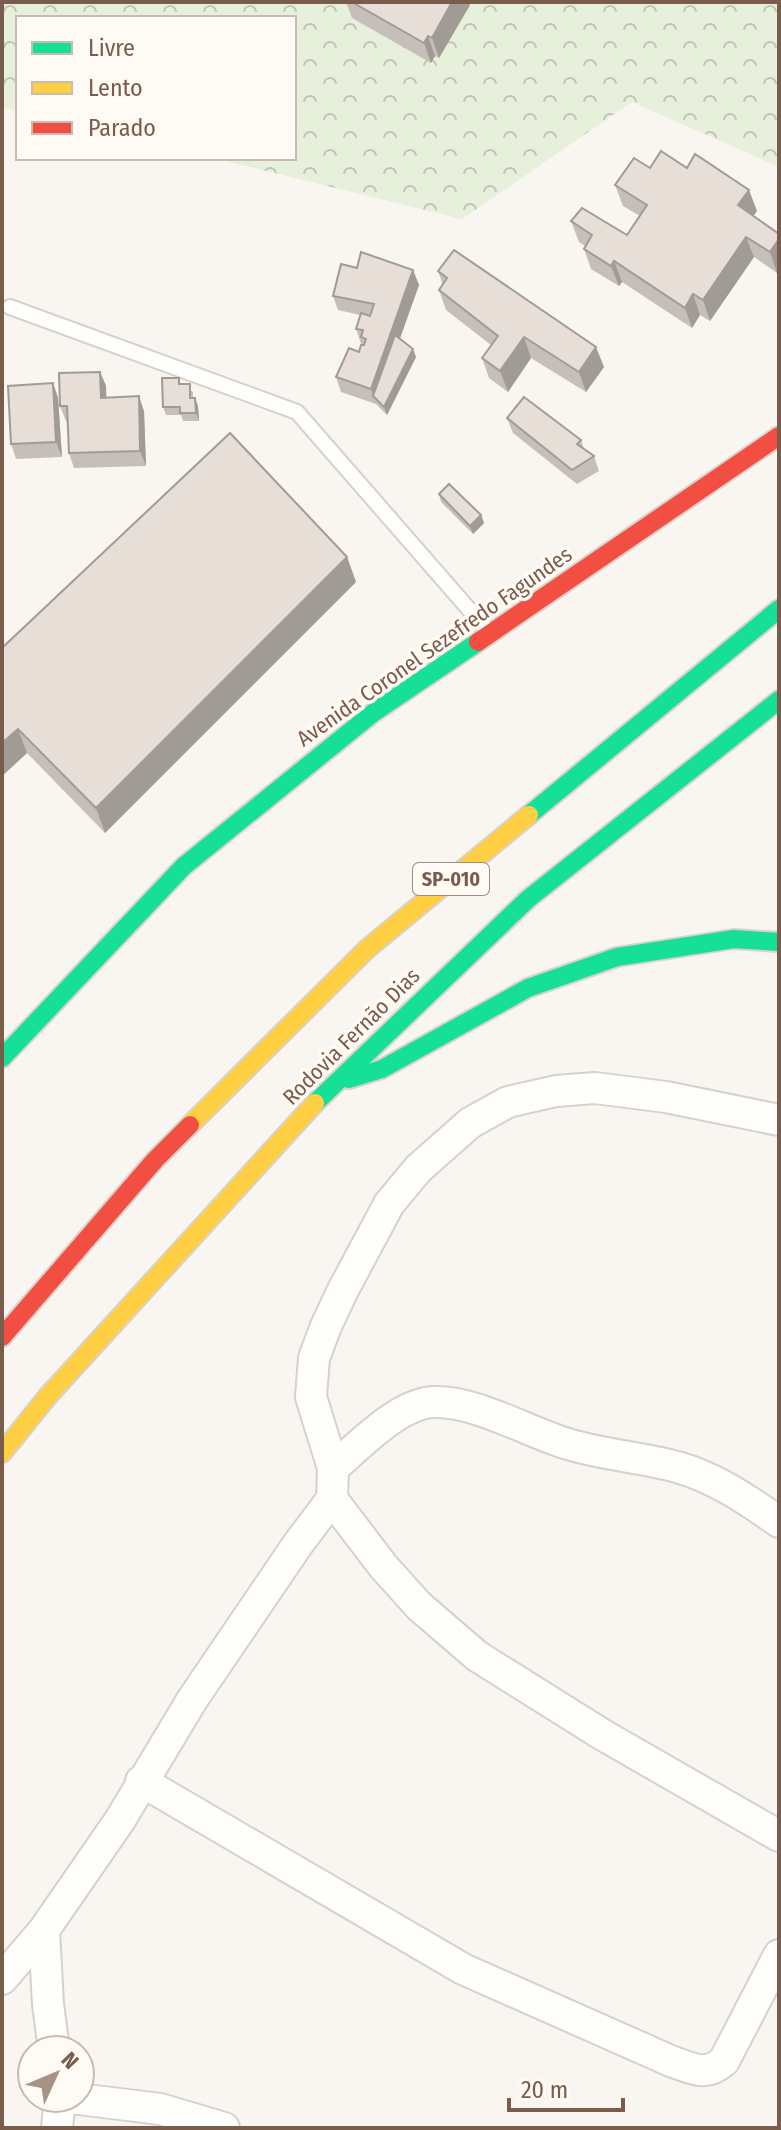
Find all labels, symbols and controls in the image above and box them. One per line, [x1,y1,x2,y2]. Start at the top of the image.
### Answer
legend [16,16,296,160]
text: Livre [88,34,135,62]
text: Lento [88,74,143,102]
text: Parado [88,114,156,142]
street label: Avenida Coronel Sezefredo Fagundes [291,541,577,752]
road number: SP-010 [413,863,489,895]
street label: Rodovia Fernão Dias [277,962,425,1110]
north arrow [16,2034,96,2114]
text: N [56,2046,84,2075]
scale bar [509,2062,623,2112]
text: 20 m [521,2076,568,2104]

